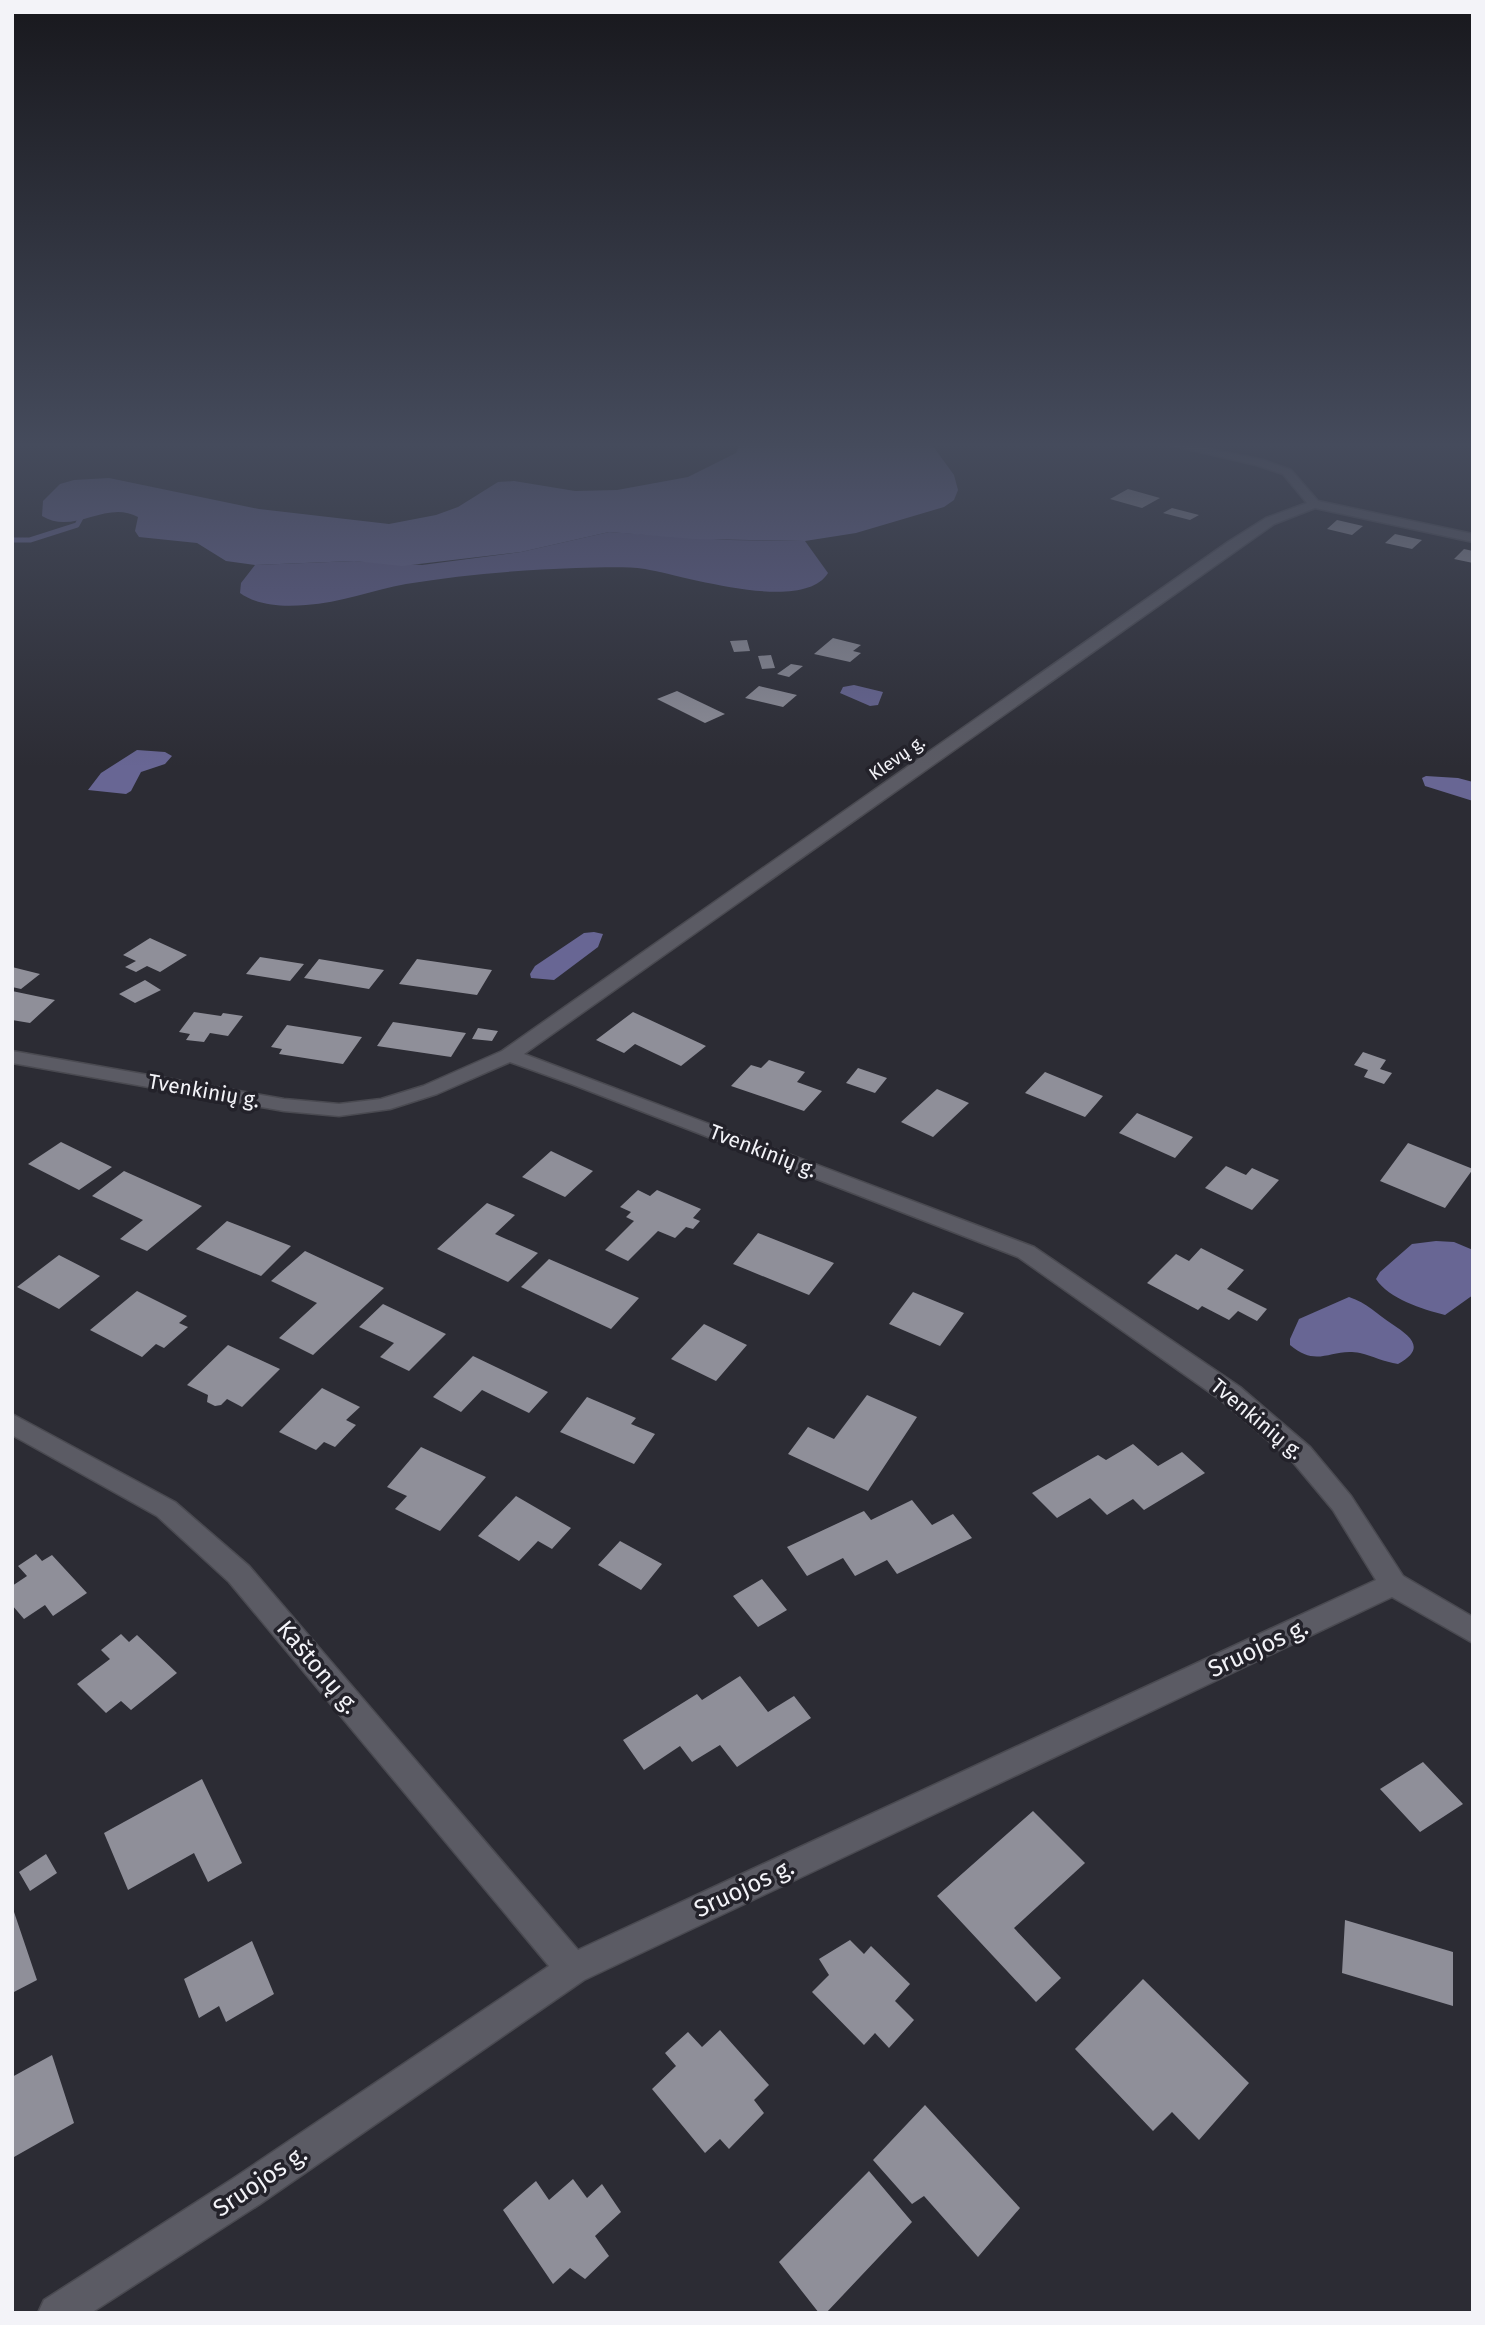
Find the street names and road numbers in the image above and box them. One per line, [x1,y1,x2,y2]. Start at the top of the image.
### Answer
street label: Klevų g. [865,731,929,785]
street label: Tvenkinių g. [146,1068,262,1114]
street label: Tvenkinių g. [706,1119,820,1183]
street label: Tvenkinių g. [1205,1373,1309,1465]
street label: Sruojos g. [1204,1613,1312,1683]
street label: Kaštonų g. [271,1615,365,1719]
street label: Sruojos g. [690,1853,798,1923]
street label: Sruojos g. [208,2140,312,2222]

